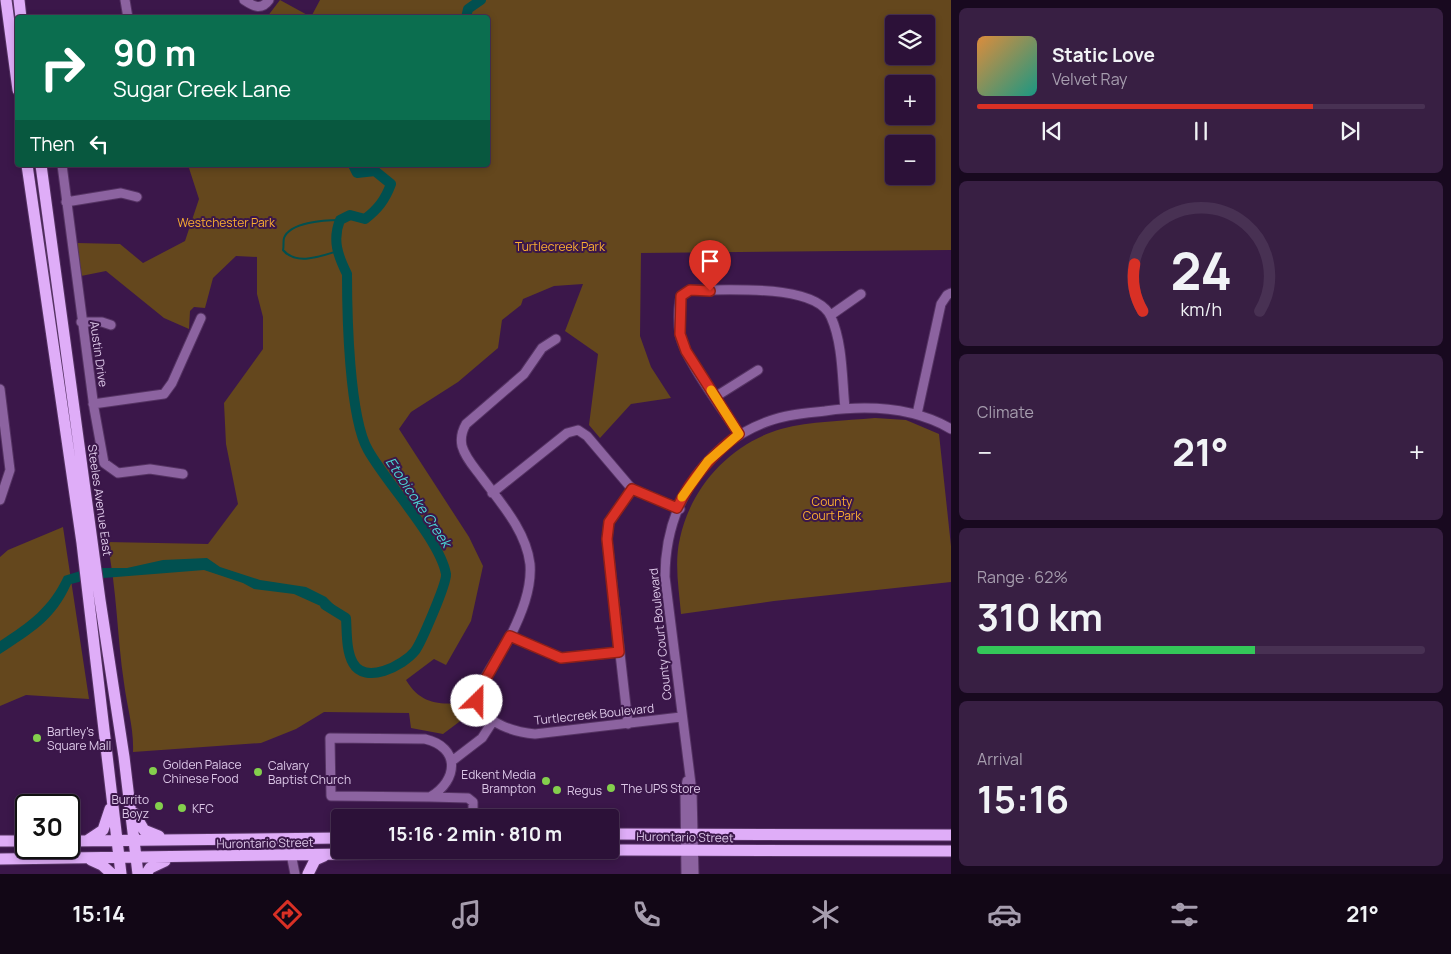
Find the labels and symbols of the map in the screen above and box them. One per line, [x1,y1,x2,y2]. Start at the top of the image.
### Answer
park label: Westchester Park [177,214,276,231]
park label: Turtlecreek Park [515,238,606,255]
pin [689,240,731,291]
street label: Austin Drive [86,320,112,388]
street label: Steeles Avenue East [84,443,116,557]
water label: Etobicoke Creek [382,453,457,553]
park label: County Court Park [803,493,862,524]
street label: County Court Boulevard [645,567,675,701]
position arrow [450,674,502,726]
street label: Turtlecreek Boulevard [533,699,655,729]
place label: Bartley's Square Mall [47,723,111,754]
marker: Bartley's Square Mall [31,732,43,744]
place label: Golden Palace Chinese Food [163,756,241,787]
place label: Calvary Baptist Church [268,757,351,788]
marker: Golden Palace Chinese Food [147,765,159,777]
marker: Calvary Baptist Church [252,766,264,778]
place label: Edkent Media Brampton [461,766,536,797]
marker: Edkent Media Brampton [540,775,552,787]
place label: The UPS Store [621,780,700,797]
place label: Regus [567,782,602,799]
marker: The UPS Store [605,782,617,794]
marker: Regus [551,784,563,796]
place label: Burrito Boyz [111,791,149,822]
speed limit sign: 30 [15,794,80,859]
marker: Burrito Boyz [153,800,165,812]
place label: KFC [192,800,214,817]
marker: KFC [176,802,188,814]
street label: Hurontario Street [636,828,734,846]
street label: Hurontario Street [216,834,314,852]

